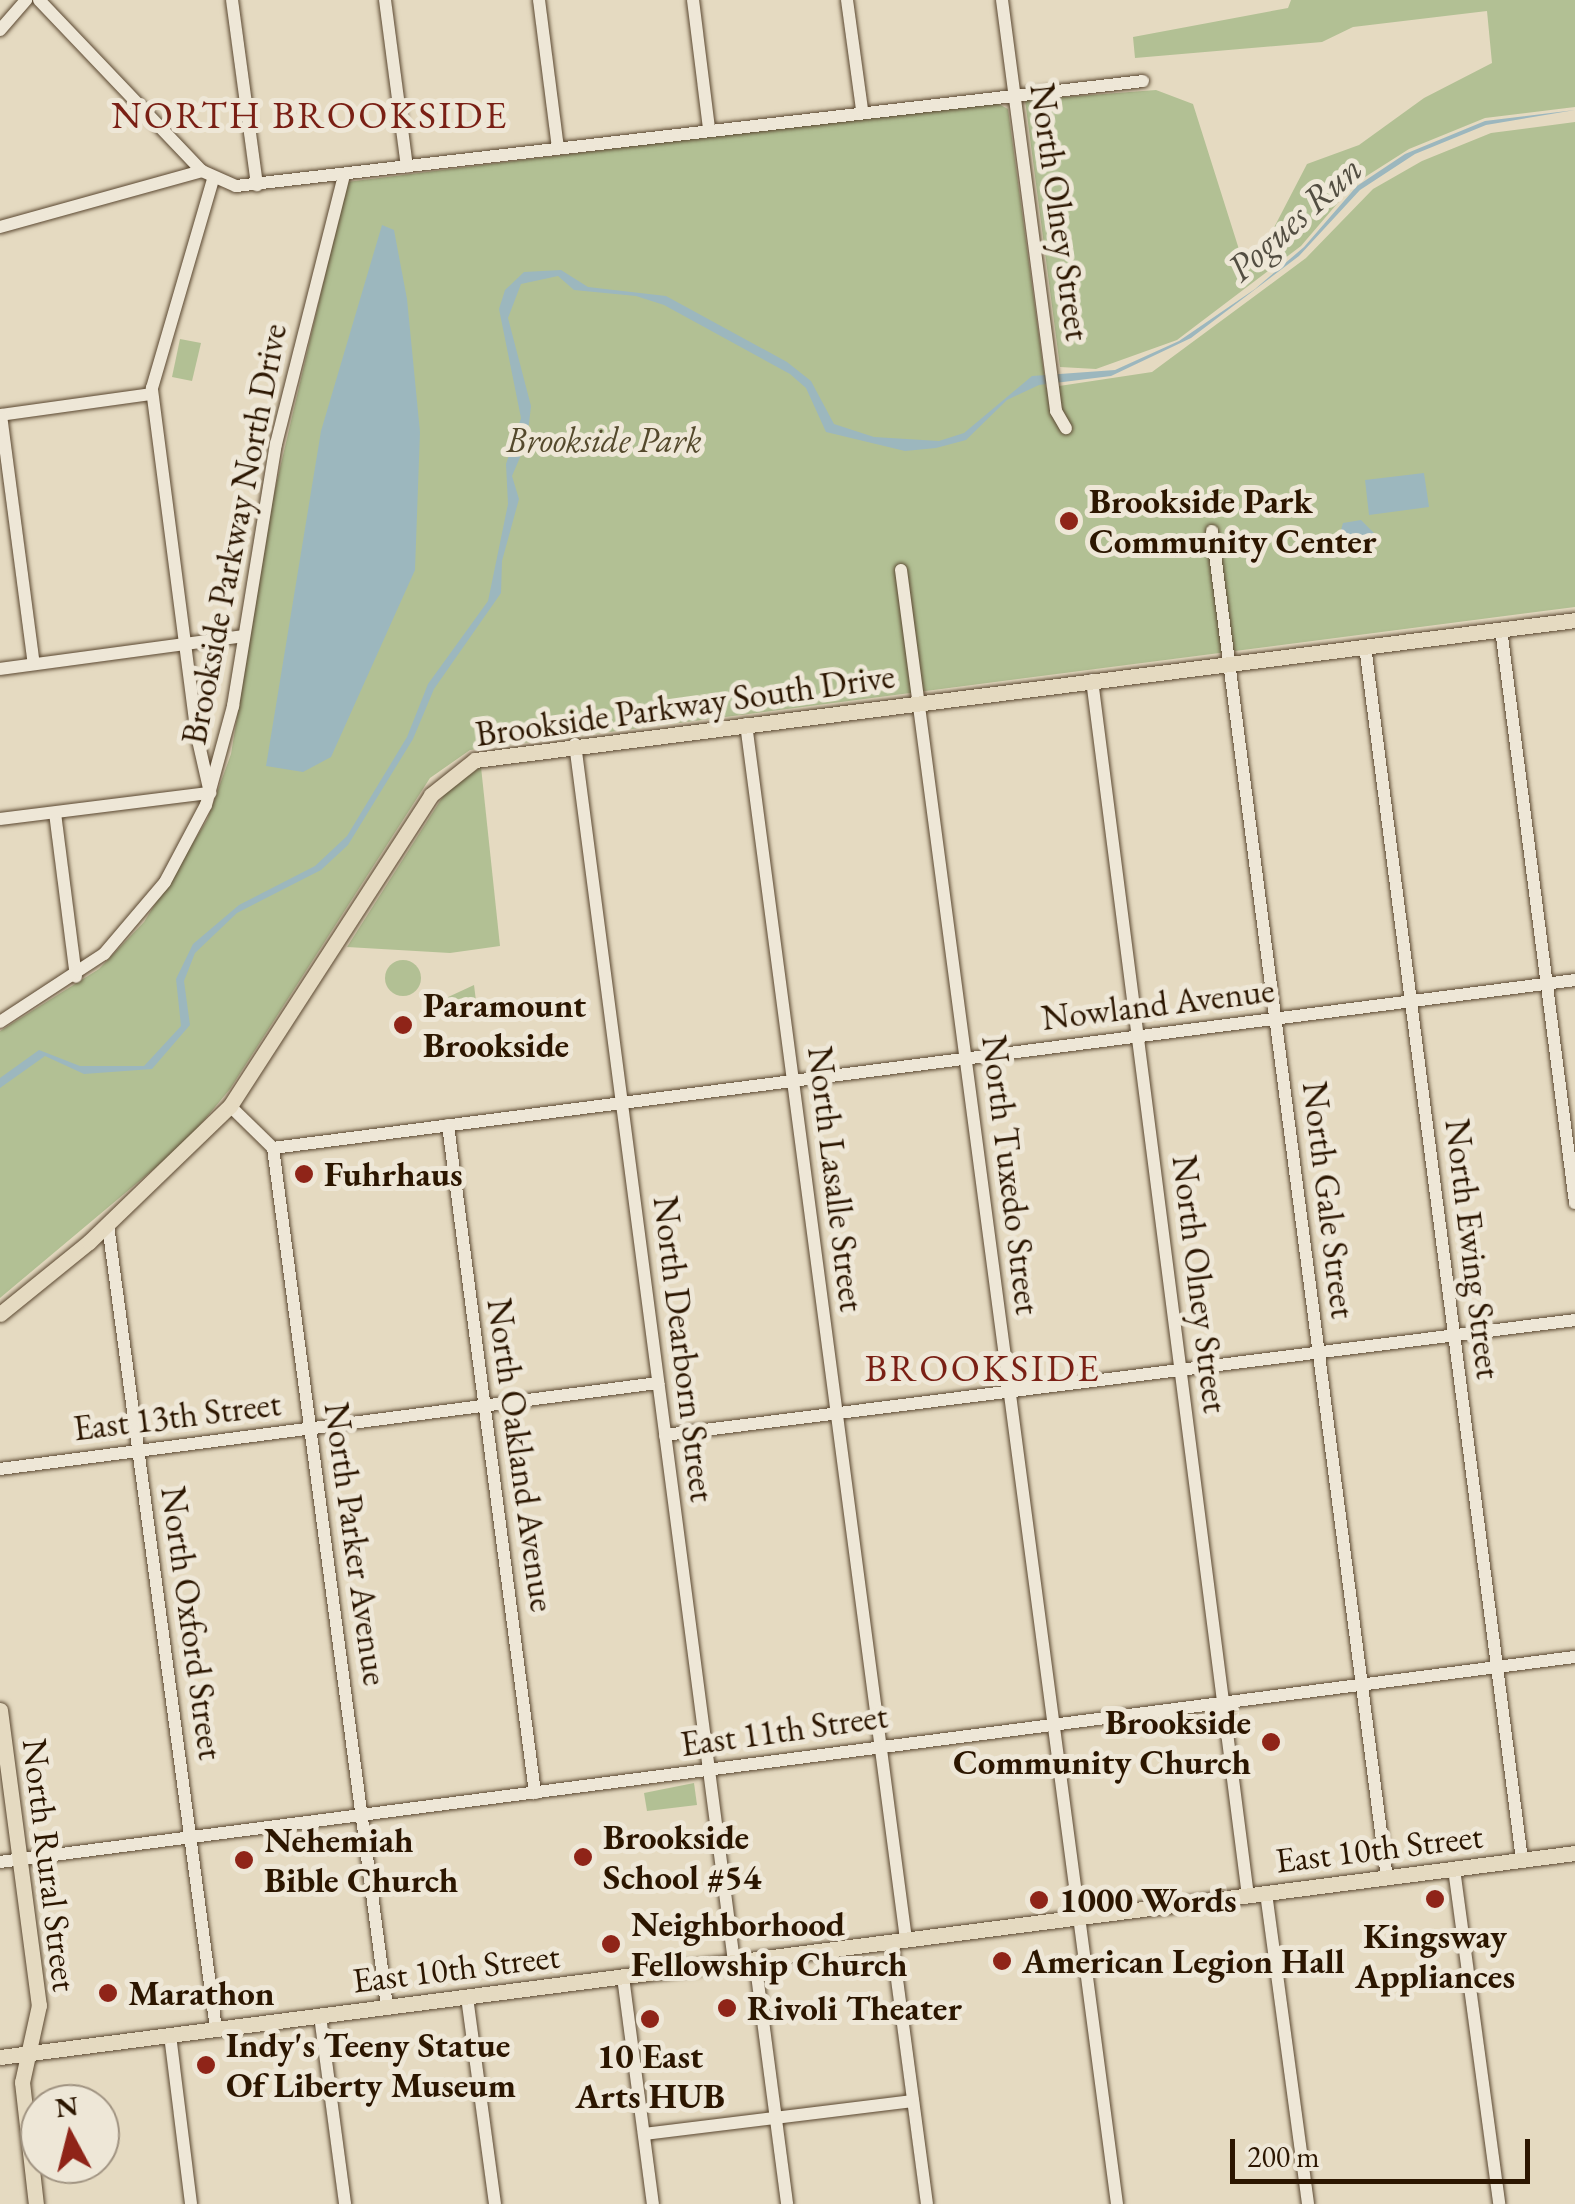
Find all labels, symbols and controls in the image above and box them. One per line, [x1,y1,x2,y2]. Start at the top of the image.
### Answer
street label: North Olney Street [1021,81,1099,343]
district label: NORTH BROOKSIDE [111,92,509,138]
water label: Pogues Run [1217,145,1371,291]
street label: Brookside Parkway North Drive [173,320,295,748]
park label: Brookside Park [506,419,702,461]
place label: Brookside Park Community Center [1089,480,1376,562]
marker: Brookside Park Community Center [1058,510,1080,532]
street label: Brookside Parkway South Drive [473,655,897,755]
street label: Nowland Avenue [1039,969,1277,1039]
place label: Paramount Brookside [423,984,586,1066]
marker: Paramount Brookside [392,1014,414,1036]
street label: North Tuxedo Street [973,1033,1049,1317]
street label: North Lasalle Street [799,1044,873,1314]
street label: North Gale Street [1294,1079,1364,1321]
street label: North Ewing Street [1436,1117,1510,1381]
place label: Fuhrhaus [324,1153,463,1195]
street label: North Olney Street [1163,1153,1237,1415]
marker: Fuhrhaus [293,1163,315,1185]
street label: North Dearborn Street [644,1194,724,1504]
street label: North Oakland Avenue [478,1296,564,1614]
district label: BROOKSIDE [865,1345,1101,1391]
street label: East 13th Street [71,1382,283,1450]
street label: North Parker Avenue [315,1400,397,1688]
street label: North Oxford Street [152,1484,232,1762]
street label: East 11th Street [678,1695,890,1765]
place label: Brookside Community Church [953,1701,1251,1783]
marker: Brookside Community Church [1260,1731,1282,1753]
street label: North Rural Street [14,1736,86,1994]
street label: East 10th Street [1273,1814,1485,1882]
place label: Brookside School #54 [603,1816,761,1898]
place label: Nehemiah Bible Church [264,1819,458,1901]
marker: Brookside School #54 [572,1846,594,1868]
marker: Nehemiah Bible Church [233,1849,255,1871]
place label: 1000 Words [1059,1879,1237,1921]
marker: Kingsway Appliances [1424,1888,1446,1910]
marker: 1000 Words [1028,1889,1050,1911]
place label: Neighborhood Fellowship Church [631,1903,908,1985]
place label: Kingsway Appliances [1355,1915,1515,1997]
marker: Neighborhood Fellowship Church [600,1933,622,1955]
street label: East 10th Street [350,1934,562,2002]
place label: American Legion Hall [1022,1940,1345,1982]
marker: American Legion Hall [991,1950,1013,1972]
place label: Marathon [128,1972,275,2014]
marker: Marathon [97,1982,119,2004]
place label: Rivoli Theater [747,1987,962,2029]
marker: Rivoli Theater [716,1997,738,2019]
marker: 10 East Arts HUB [639,2008,661,2030]
place label: Indy's Teeny Statue Of Liberty Museum [226,2024,516,2106]
place label: 10 East Arts HUB [575,2035,725,2117]
marker: Indy's Teeny Statue Of Liberty Museum [195,2054,217,2076]
north arrow [20,2084,120,2184]
text: N [53,2087,80,2125]
scale bar [1235,2119,1535,2181]
text: 200 m [1247,2137,1320,2176]

